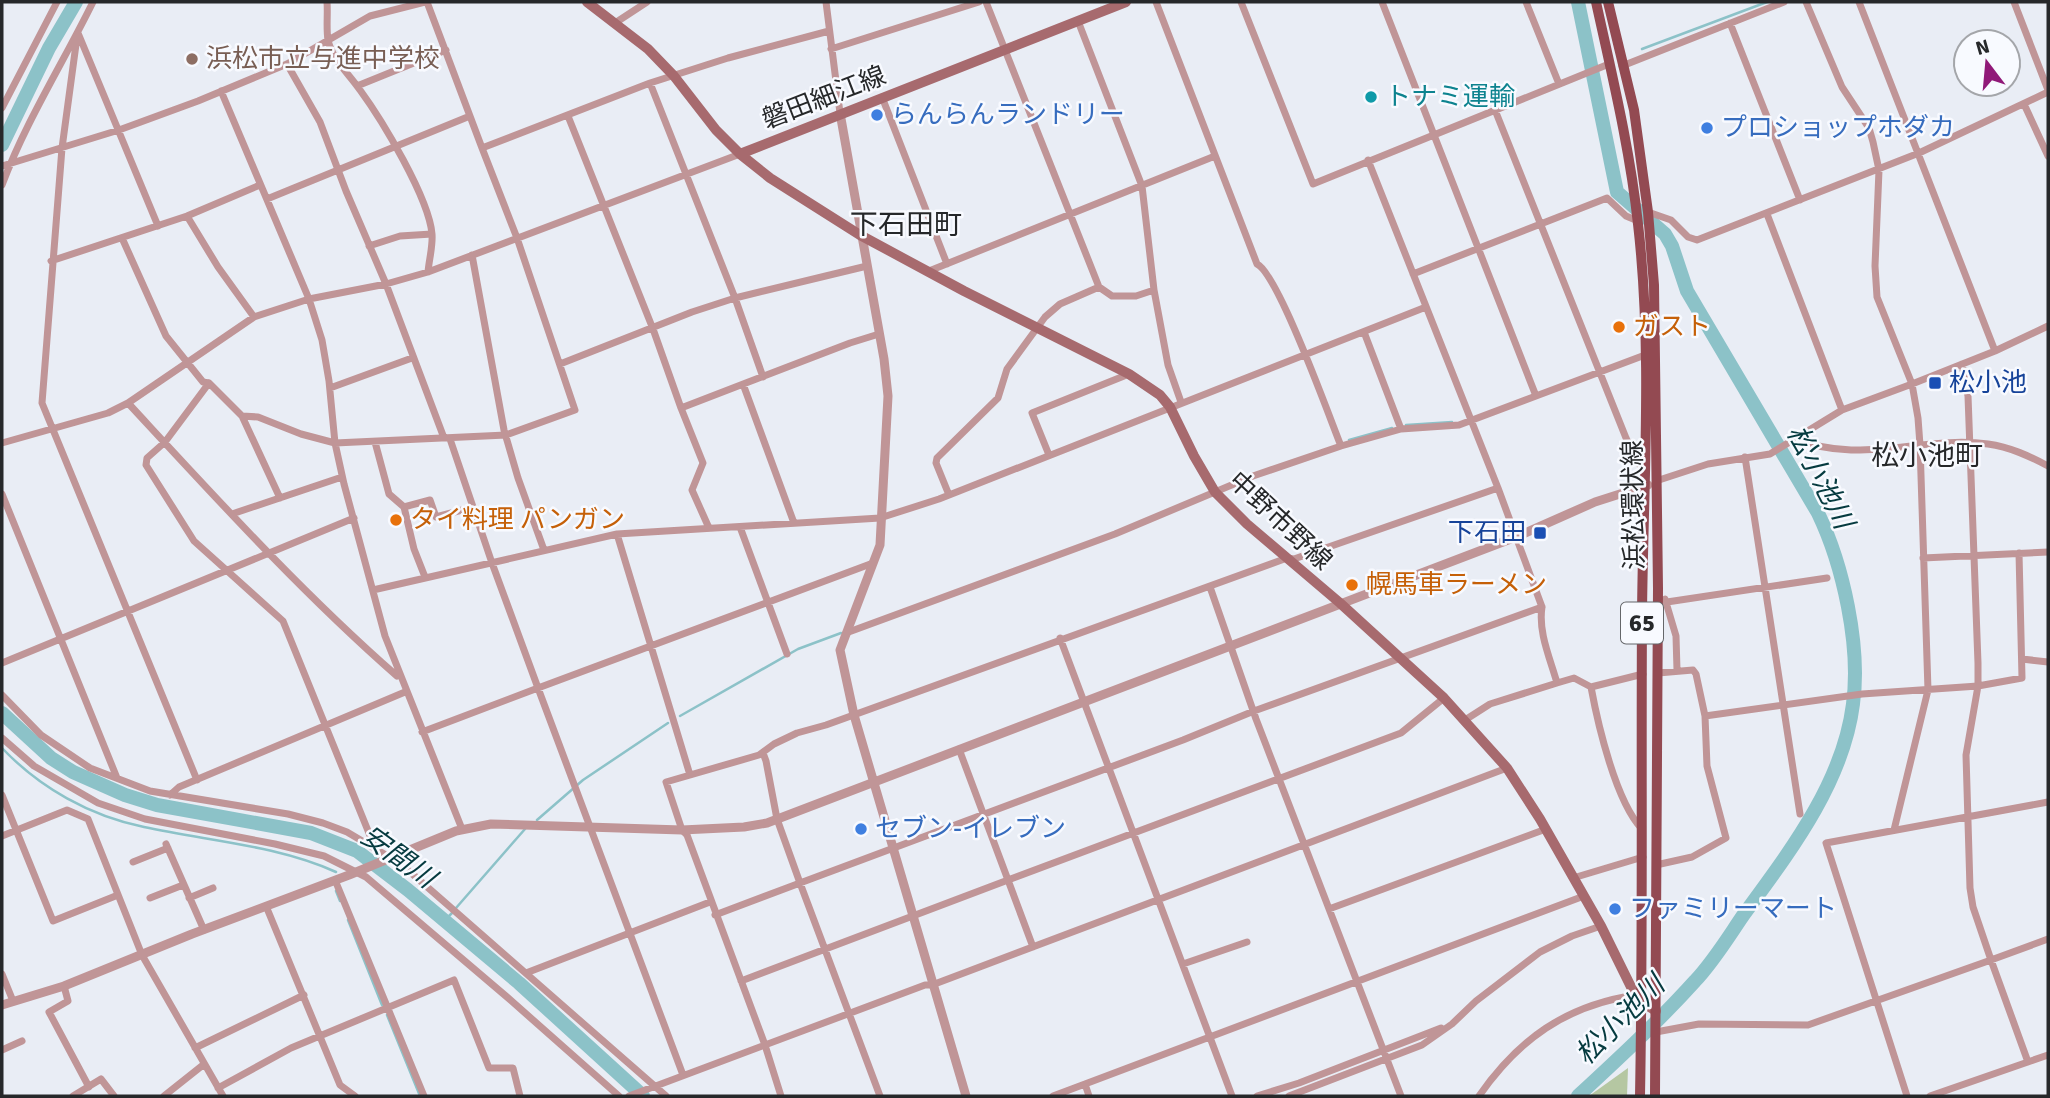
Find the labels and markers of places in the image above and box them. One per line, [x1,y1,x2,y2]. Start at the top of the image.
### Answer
place label: 浜松市立与進中学校 [206,43,440,75]
marker: 浜松市立与進中学校 [184,51,200,67]
place label: トナミ運輸 [1385,81,1515,113]
marker: トナミ運輸 [1363,89,1379,105]
place label: らんらんランドリー [891,99,1125,131]
marker: らんらんランドリー [869,107,885,123]
place label: プロショップホダカ [1721,112,1955,144]
marker: プロショップホダカ [1699,120,1715,136]
place label: ガスト [1633,311,1711,343]
marker: ガスト [1611,319,1627,335]
place label: 松小池 [1949,367,2027,399]
marker: 松小池 [1927,375,1943,391]
place label: タイ料理 パンガン [410,504,625,536]
marker: タイ料理 パンガン [388,512,404,528]
place label: 下石田 [1448,517,1526,549]
marker: 下石田 [1532,525,1548,541]
place label: 幌馬車ラーメン [1366,569,1547,601]
marker: 幌馬車ラーメン [1344,577,1360,593]
place label: セブン-イレブン [875,813,1066,845]
marker: セブン-イレブン [853,821,869,837]
place label: ファミリーマート [1629,893,1837,925]
marker: ファミリーマート [1607,901,1623,917]

